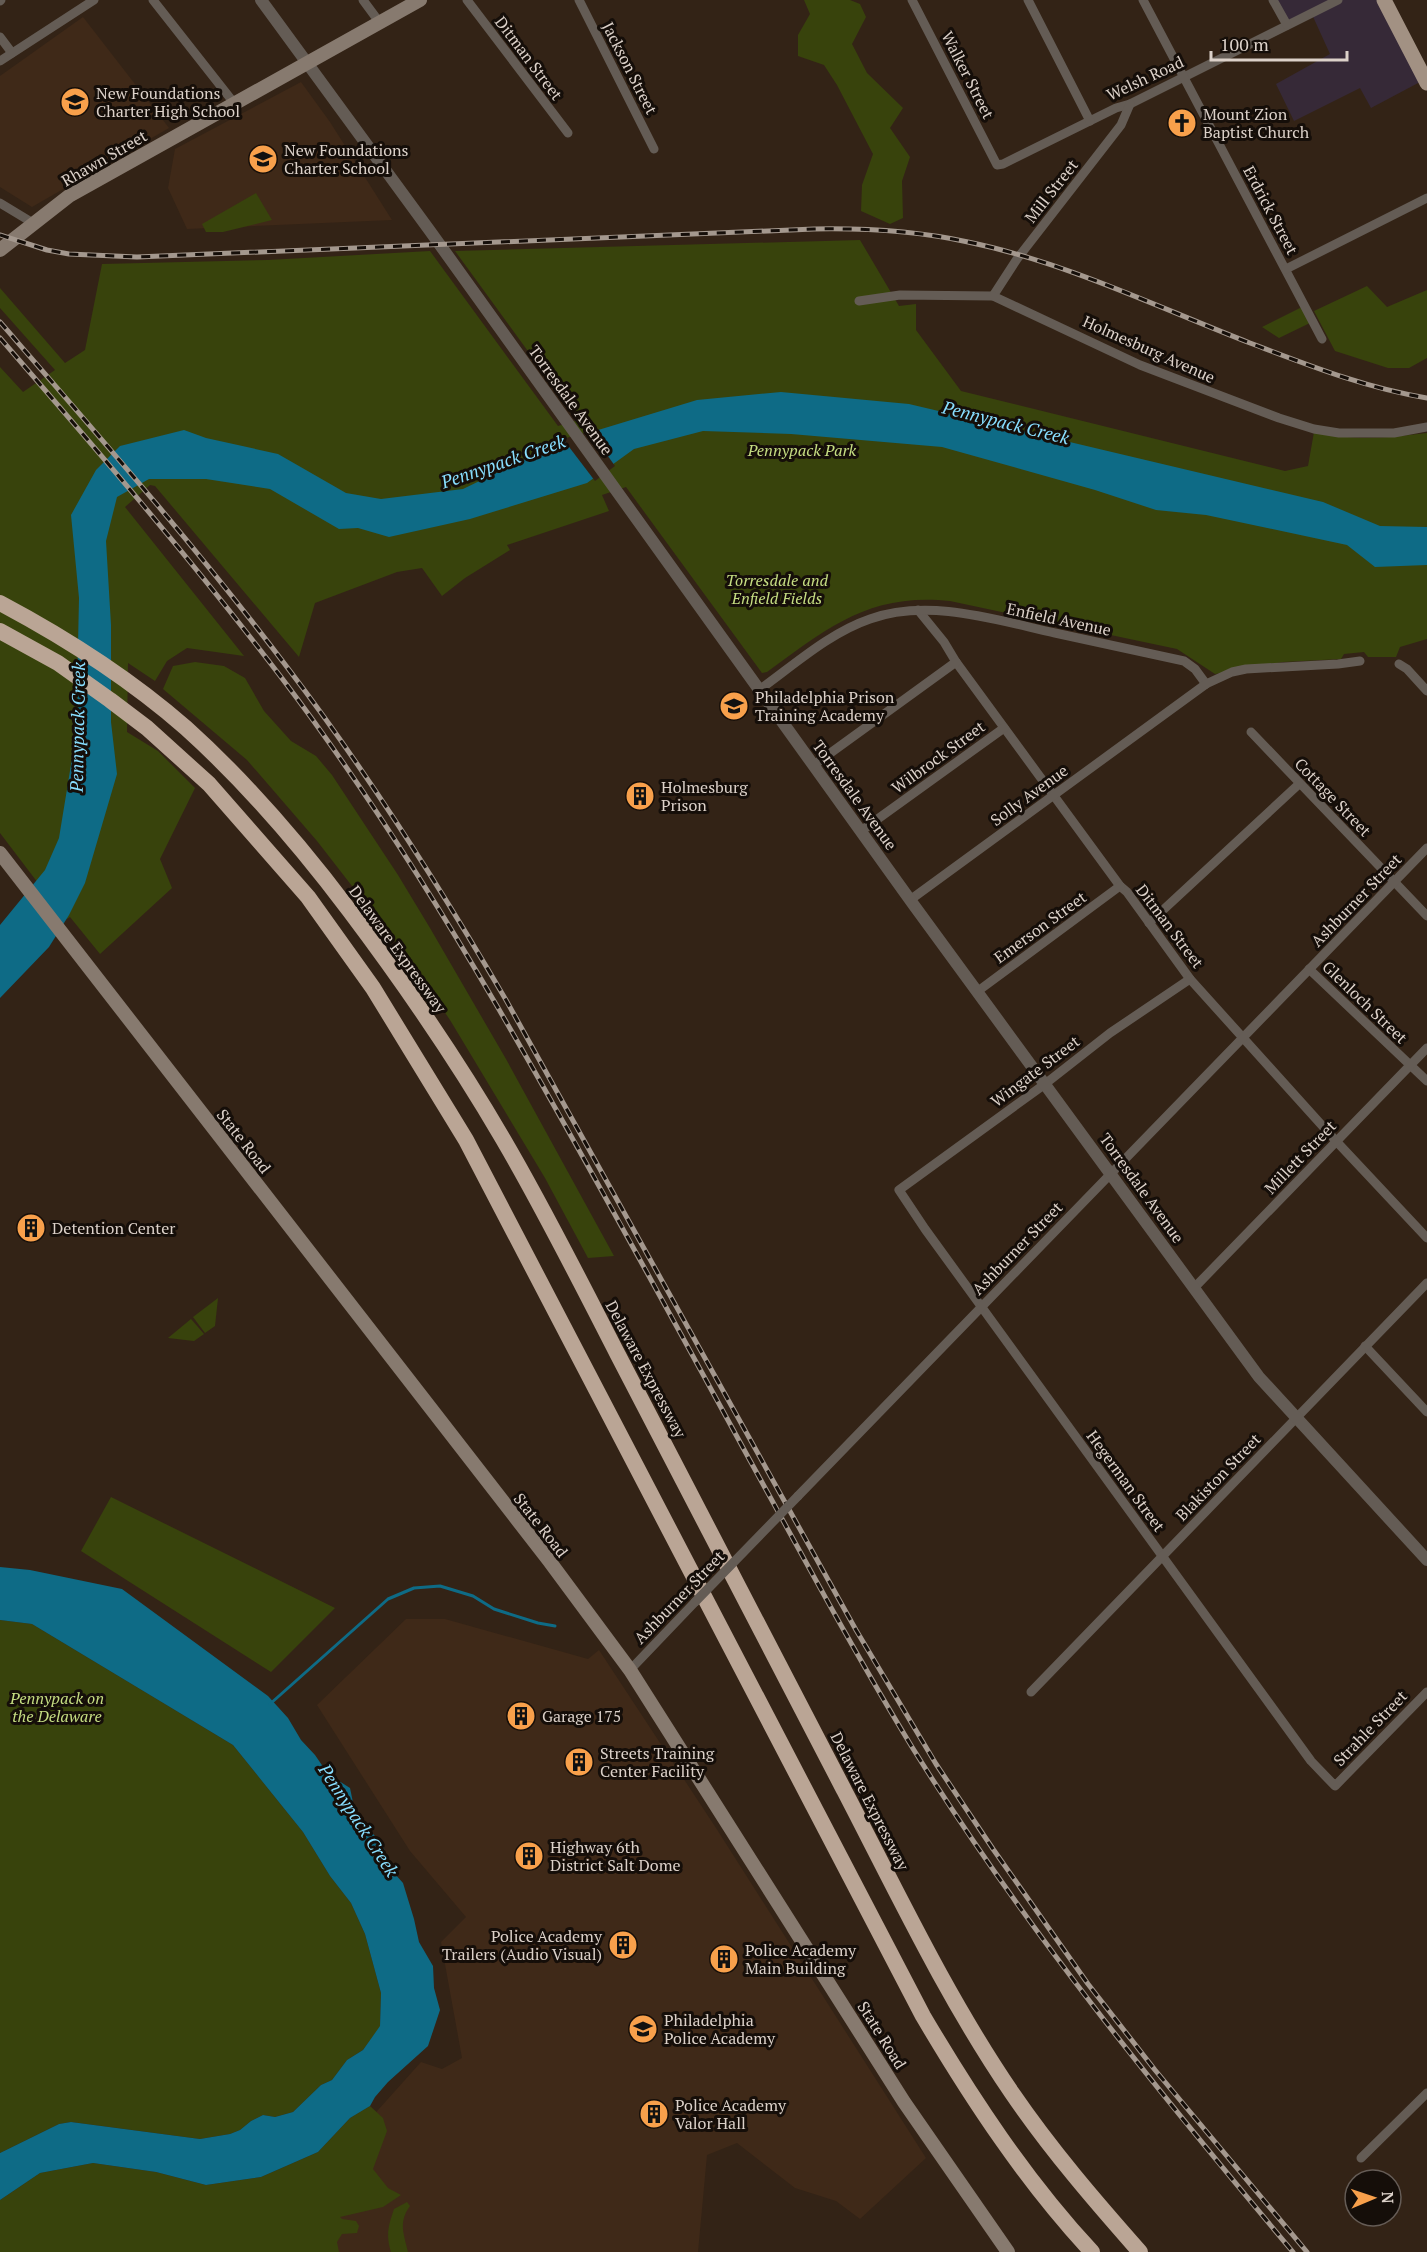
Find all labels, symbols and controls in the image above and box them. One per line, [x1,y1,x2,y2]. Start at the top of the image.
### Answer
street label: Ditman Street [490,11,568,105]
street label: Jackson Street [597,18,663,118]
scale bar [1211,24,1348,62]
street label: Walker Street [936,27,1000,123]
text: 100 m [1220,32,1269,56]
street label: Welsh Road [1103,51,1187,105]
place label: New Foundations Charter High School [96,82,240,122]
school or university icon: New Foundations Charter High School [59,86,91,118]
place label: Mount Zion Baptist Church [1203,103,1310,143]
church icon: Mount Zion Baptist Church [1166,107,1198,139]
street label: Rhawn Street [57,125,151,191]
place label: New Foundations Charter School [284,139,409,179]
school or university icon: New Foundations Charter School [247,143,279,175]
street label: Mill Street [1019,155,1083,227]
street label: Erdrick Street [1238,162,1304,258]
street label: Holmesburg Avenue [1079,310,1219,388]
street label: Torresdale Avenue [524,341,618,459]
water label: Pennypack Creek [939,394,1072,449]
water label: Pennypack Creek [437,428,569,494]
park label: Pennypack Park [747,439,857,461]
park label: Torresdale and Enfield Fields [726,569,829,609]
street label: Enfield Avenue [1005,597,1113,641]
water label: Pennypack Creek [64,661,90,793]
place label: Philadelphia Prison Training Academy [755,686,895,726]
school or university icon: Philadelphia Prison Training Academy [718,690,750,722]
street label: Wilbrock Street [887,716,989,798]
street label: Torresdale Avenue [808,736,902,854]
street label: Cottage Street [1290,753,1376,841]
street label: Solly Avenue [986,759,1072,831]
place label: Holmesburg Prison [661,776,748,816]
building icon: Holmesburg Prison [624,780,656,812]
street label: Ashburner Street [1306,849,1406,951]
street label: Ditman Street [1131,879,1209,973]
street label: Delaware Expressway [344,881,452,1018]
street label: Emerson Street [989,886,1091,968]
street label: Glenloch Street [1318,956,1412,1048]
street label: Wingate Street [986,1030,1084,1112]
street label: State Road [212,1104,276,1178]
street label: Millett Street [1259,1115,1341,1199]
street label: Torresdale Avenue [1095,1129,1189,1247]
street label: Ashburner Street [967,1197,1067,1299]
building icon: Detention Center [15,1212,47,1244]
place label: Detention Center [52,1217,176,1239]
street label: Delaware Expressway [600,1296,692,1442]
street label: Hegerman Street [1082,1426,1170,1536]
street label: Blakiston Street [1171,1428,1265,1526]
street label: State Road [509,1488,573,1562]
street label: Ashburner Street [629,1546,729,1648]
street label: Strahle Street [1328,1685,1412,1771]
park label: Pennypack on the Delaware [9,1687,104,1727]
building icon: Garage 175 [505,1700,537,1732]
place label: Garage 175 [542,1705,621,1727]
street label: Delaware Expressway [826,1728,915,1875]
place label: Streets Training Center Facility [600,1742,715,1782]
building icon: Streets Training Center Facility [563,1746,595,1778]
water label: Pennypack Creek [313,1758,405,1881]
place label: Highway 6th District Salt Dome [550,1836,681,1876]
building icon: Highway 6th District Salt Dome [513,1840,545,1872]
place label: Police Academy Trailers (Audio Visual) [442,1925,603,1965]
building icon: Police Academy Trailers (Audio Visual) [607,1929,639,1961]
place label: Police Academy Main Building [745,1939,857,1979]
building icon: Police Academy Main Building [708,1943,740,1975]
street label: State Road [852,1997,912,2073]
place label: Philadelphia Police Academy [664,2009,776,2049]
school or university icon: Philadelphia Police Academy [627,2013,659,2045]
place label: Police Academy Valor Hall [675,2094,787,2134]
building icon: Police Academy Valor Hall [638,2098,670,2130]
north arrow [1343,2168,1403,2228]
text: N [1377,2191,1399,2204]

